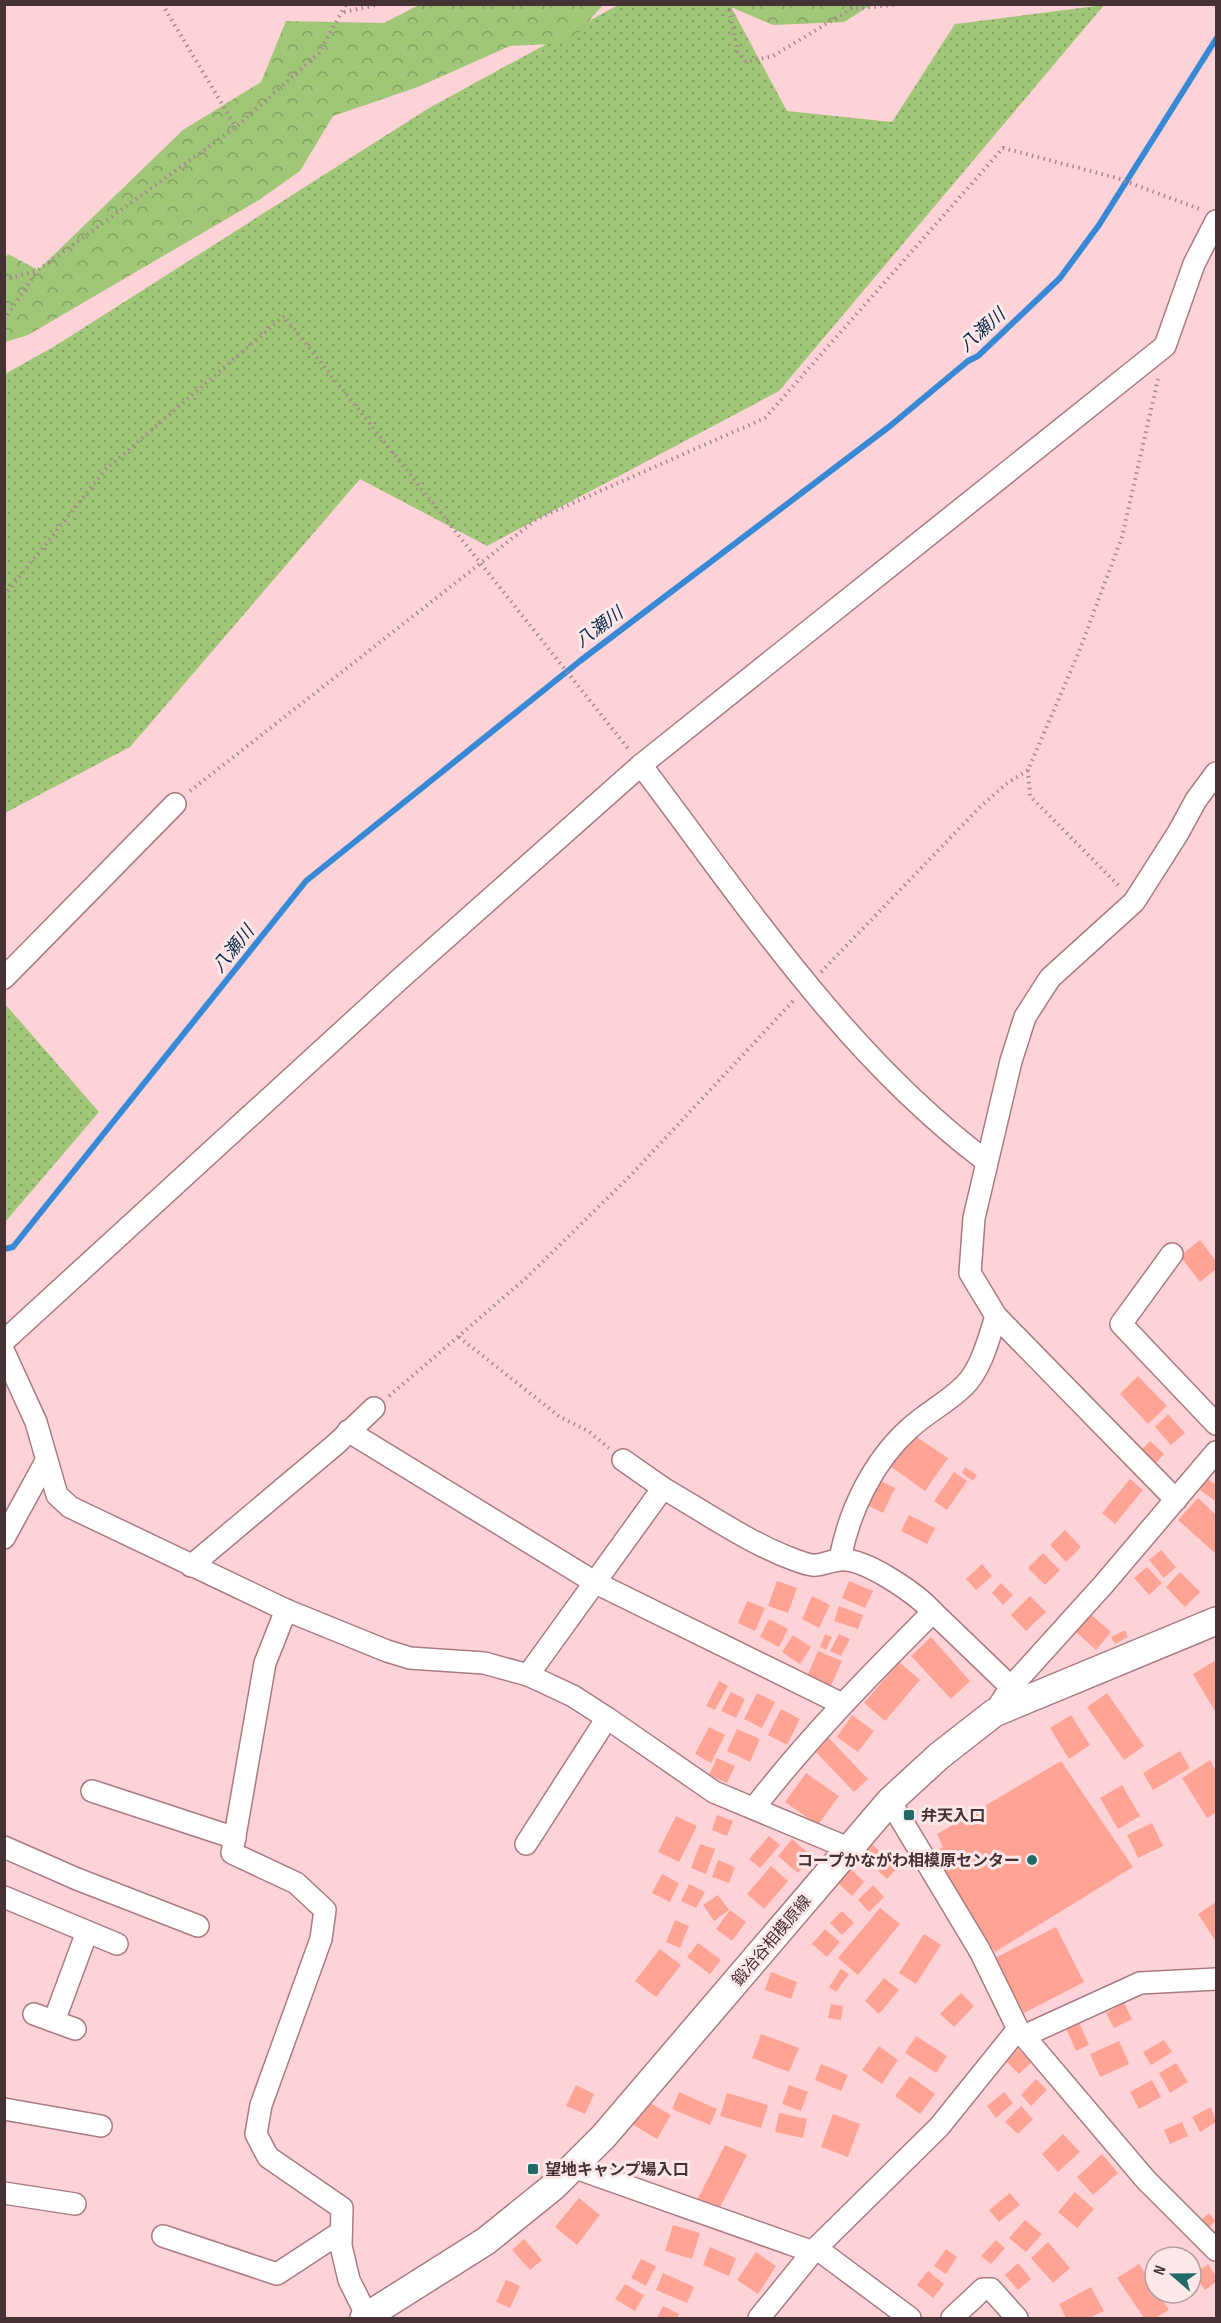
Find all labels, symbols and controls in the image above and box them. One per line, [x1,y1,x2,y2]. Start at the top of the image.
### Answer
water label: 八瀬川 [955,303,1011,356]
water label: 八瀬川 [571,602,629,652]
water label: 八瀬川 [208,920,260,977]
place label: 弁天入口 [921,1807,985,1826]
marker: 弁天入口 [902,1808,916,1822]
place label: コープかながわ相模原センター [797,1852,1020,1871]
marker: コープかながわ相模原センター [1025,1853,1039,1867]
street label: 鍛冶谷相模原線 [729,1892,815,1990]
place label: 望地キャンプ場入口 [545,2161,689,2180]
marker: 望地キャンプ場入口 [526,2162,540,2176]
north arrow [1143,2245,1203,2305]
text: N [1150,2263,1171,2278]

